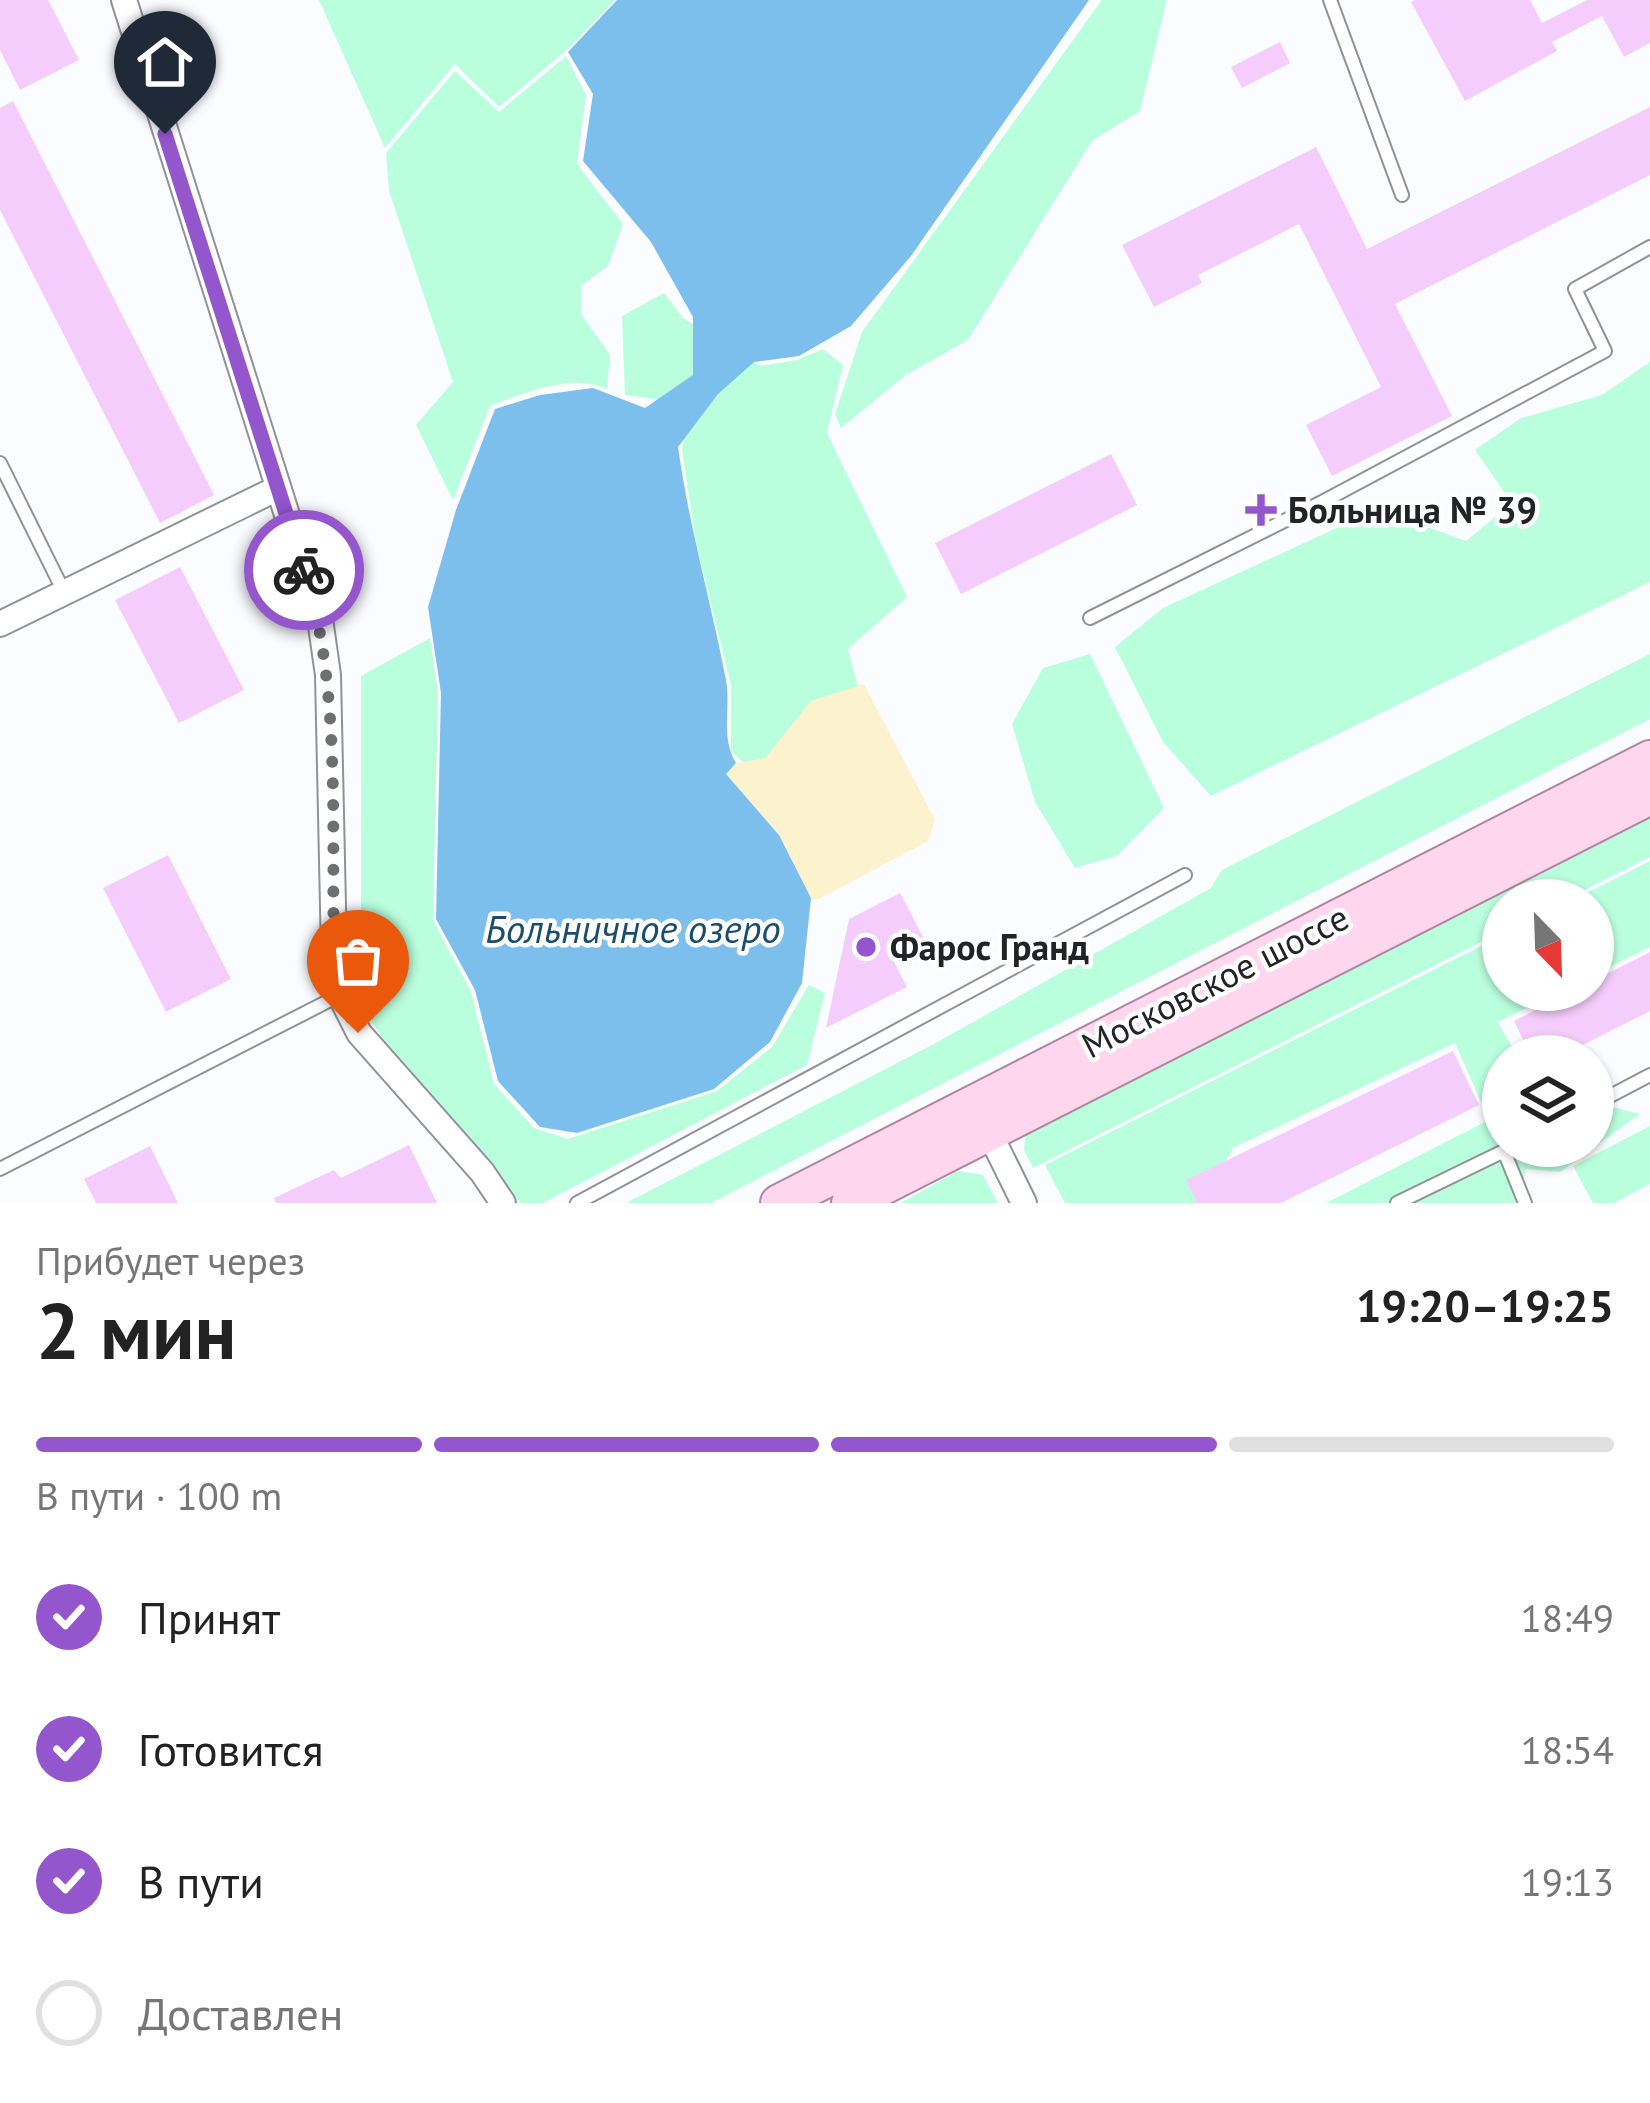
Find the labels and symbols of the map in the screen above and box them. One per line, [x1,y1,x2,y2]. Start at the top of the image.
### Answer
pin [114,11,216,134]
place label: Больница № 39 [1288,486,1537,533]
marker: Больница № 39 [1245,494,1277,526]
courier [244,510,364,630]
north arrow [1482,879,1614,1011]
street label: Московское шоссе [1073,893,1356,1068]
water label: Больничное озеро [485,903,781,954]
pin [307,910,409,1033]
place label: Фарос Гранд [890,923,1089,970]
marker: Фарос Гранд [853,934,879,960]

